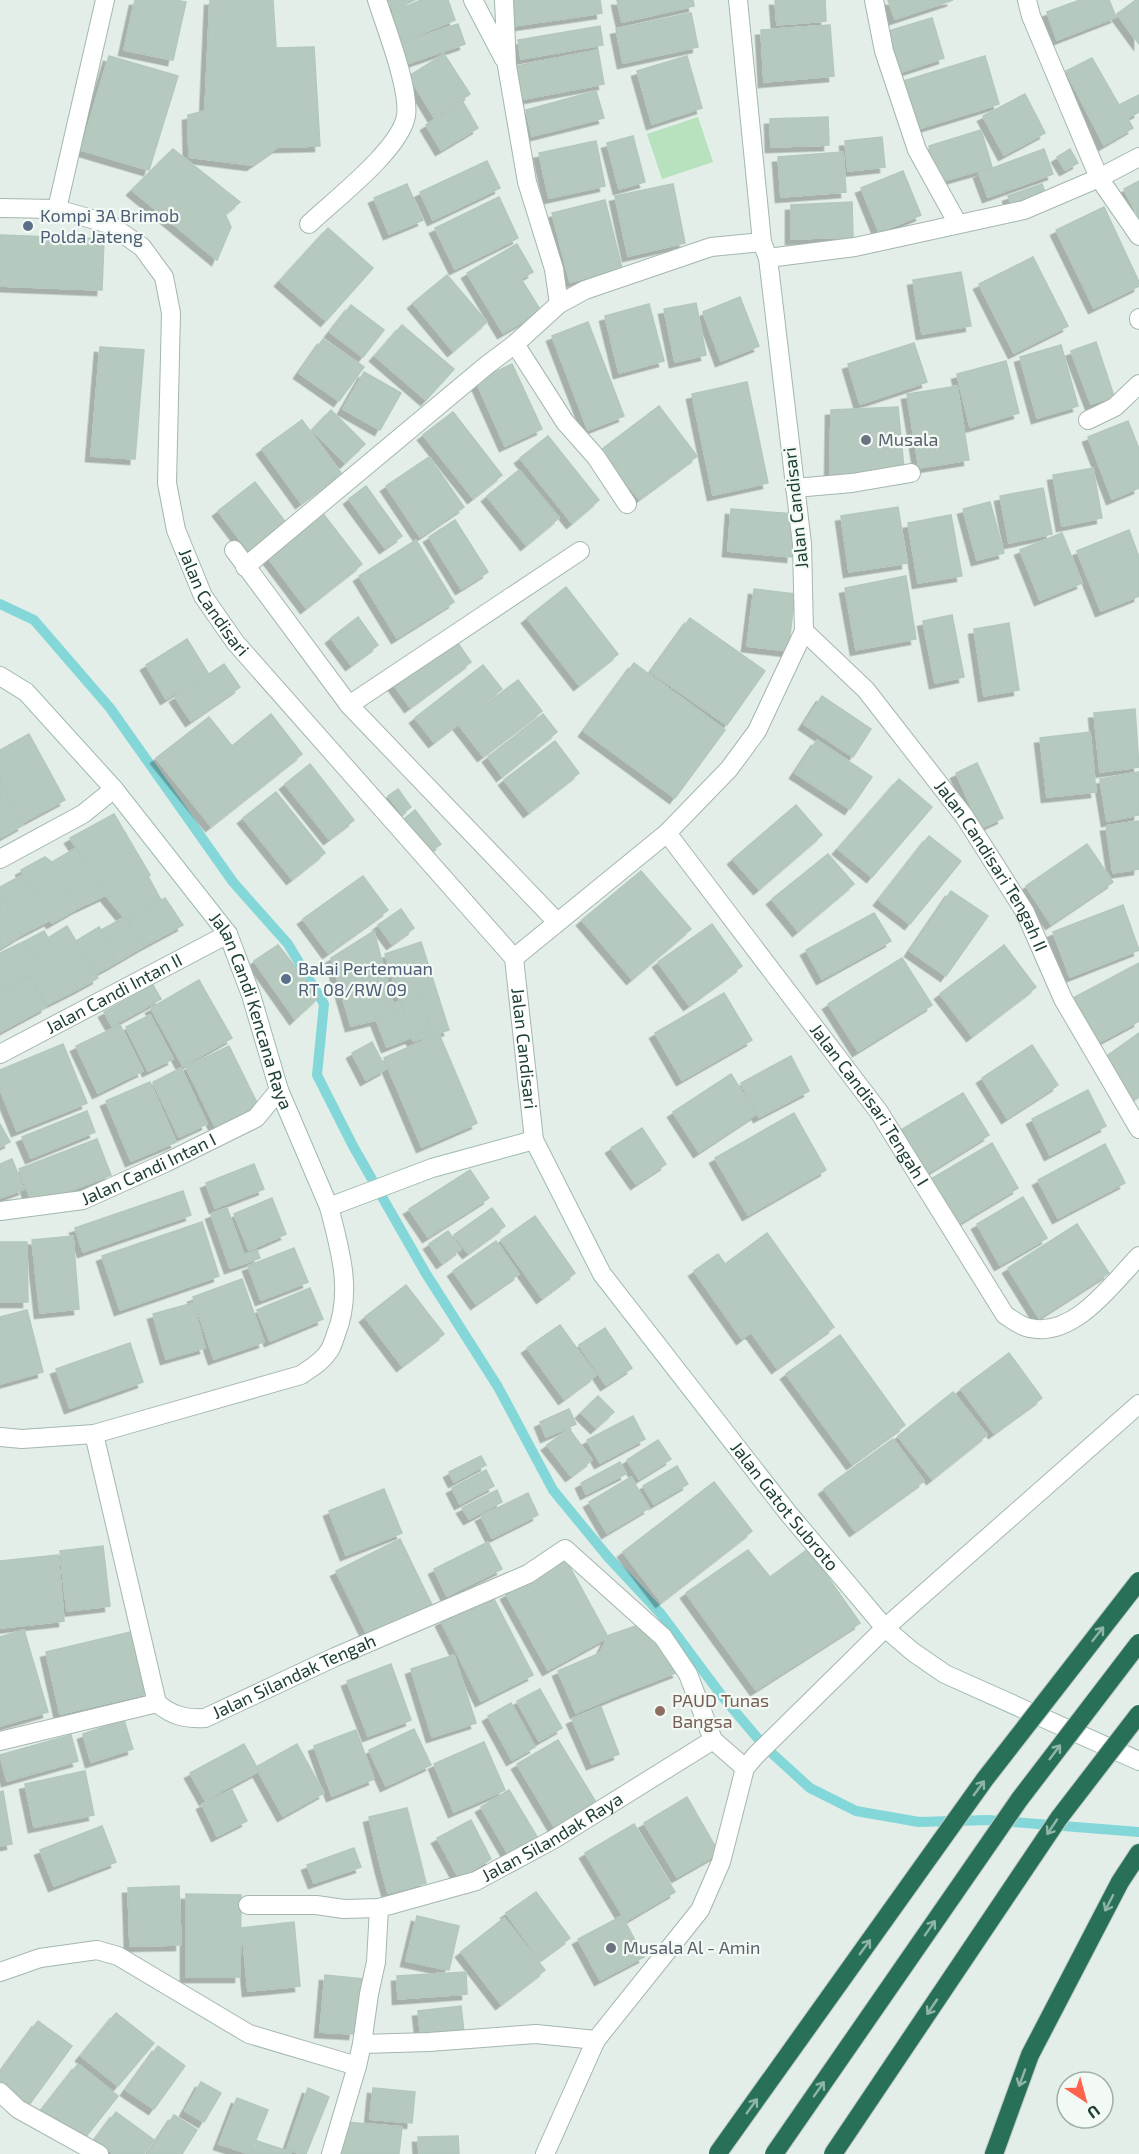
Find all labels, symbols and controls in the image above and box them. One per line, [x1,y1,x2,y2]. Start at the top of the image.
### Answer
place label: Kompi 3A Brimob Polda Jateng [40,204,179,247]
marker: Kompi 3A Brimob Polda Jateng [21,219,35,233]
place label: Musala [878,428,938,450]
marker: Musala [859,433,873,447]
street label: Jalan Candisari [778,446,812,570]
street label: Jalan Candisari [175,545,254,660]
street label: Jalan Candisari Tengah II [930,775,1053,954]
street label: Jalan Candi Kencana Raya [205,907,298,1113]
street label: Jalan Candi Intan II [42,948,186,1038]
place label: Balai Pertemuan RT 08/RW 09 [298,957,433,1000]
marker: Balai Pertemuan RT 08/RW 09 [279,972,293,986]
street label: Jalan Candisari [507,987,543,1110]
street label: Jalan Candisari Tengah I [806,1019,934,1190]
street label: Jalan Candi Intan I [77,1128,219,1209]
street label: Jalan Gatot Subroto [726,1437,844,1575]
one-way arrow [1091,1626,1104,1642]
street label: Jalan Silandak Tengah [208,1629,379,1723]
place label: PAUD Tunas Bangsa [672,1689,769,1732]
marker: PAUD Tunas Bangsa [653,1704,667,1718]
one-way arrow [1049,1745,1062,1761]
one-way arrow [973,1781,985,1797]
street label: Jalan Silandak Raya [478,1787,627,1886]
one-way arrow [1046,1819,1058,1835]
one-way arrow [1103,1894,1115,1911]
one-way arrow [924,1921,936,1937]
place label: Musala Al - Amin [623,1936,761,1958]
one-way arrow [859,1939,872,1955]
marker: Musala Al - Amin [604,1941,618,1955]
one-way arrow [926,1998,938,2015]
one-way arrow [1016,2068,1027,2086]
north arrow [1055,2070,1115,2130]
one-way arrow [813,2081,825,2097]
one-way arrow [746,2098,758,2114]
text: U [1084,2102,1104,2123]

